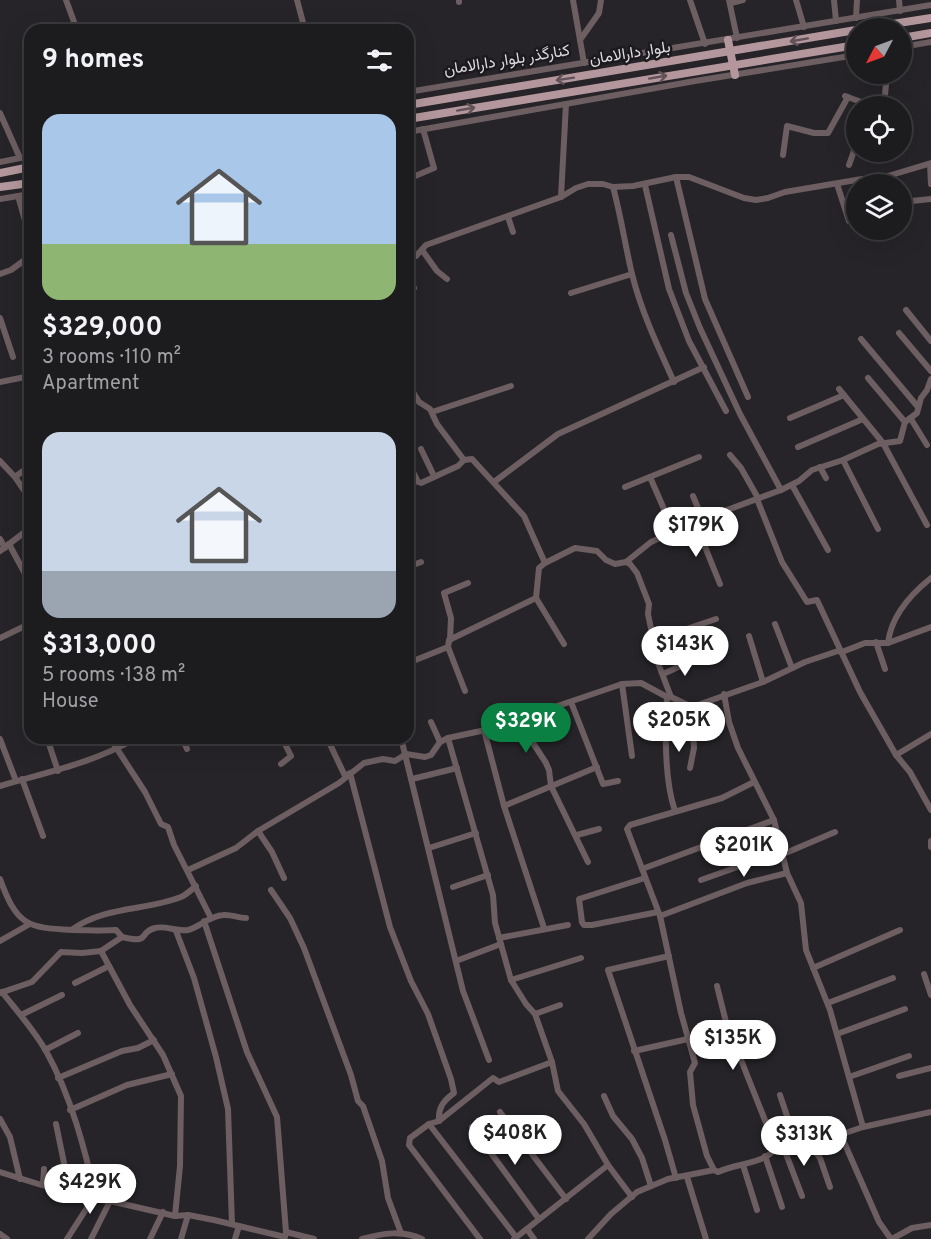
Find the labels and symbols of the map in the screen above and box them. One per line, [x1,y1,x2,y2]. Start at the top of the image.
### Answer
north arrow [846,18,912,84]
one-way arrow [789,35,809,46]
street label: بلوار دارالامان [588,38,672,70]
street label: کنارگذر بلوار دارالامان [442,41,572,81]
one-way arrow [648,71,667,82]
one-way arrow [556,74,575,85]
one-way arrow [455,104,475,115]
pin: $179K [654,507,738,558]
pin: $143K [643,626,727,677]
pin: $205K [637,702,721,753]
pin: $329K [484,703,568,754]
pin: $201K [702,827,786,878]
pin: $135K [691,1020,775,1071]
pin: $408K [473,1115,557,1166]
pin: $313K [762,1116,846,1167]
pin: $429K [48,1164,132,1215]

